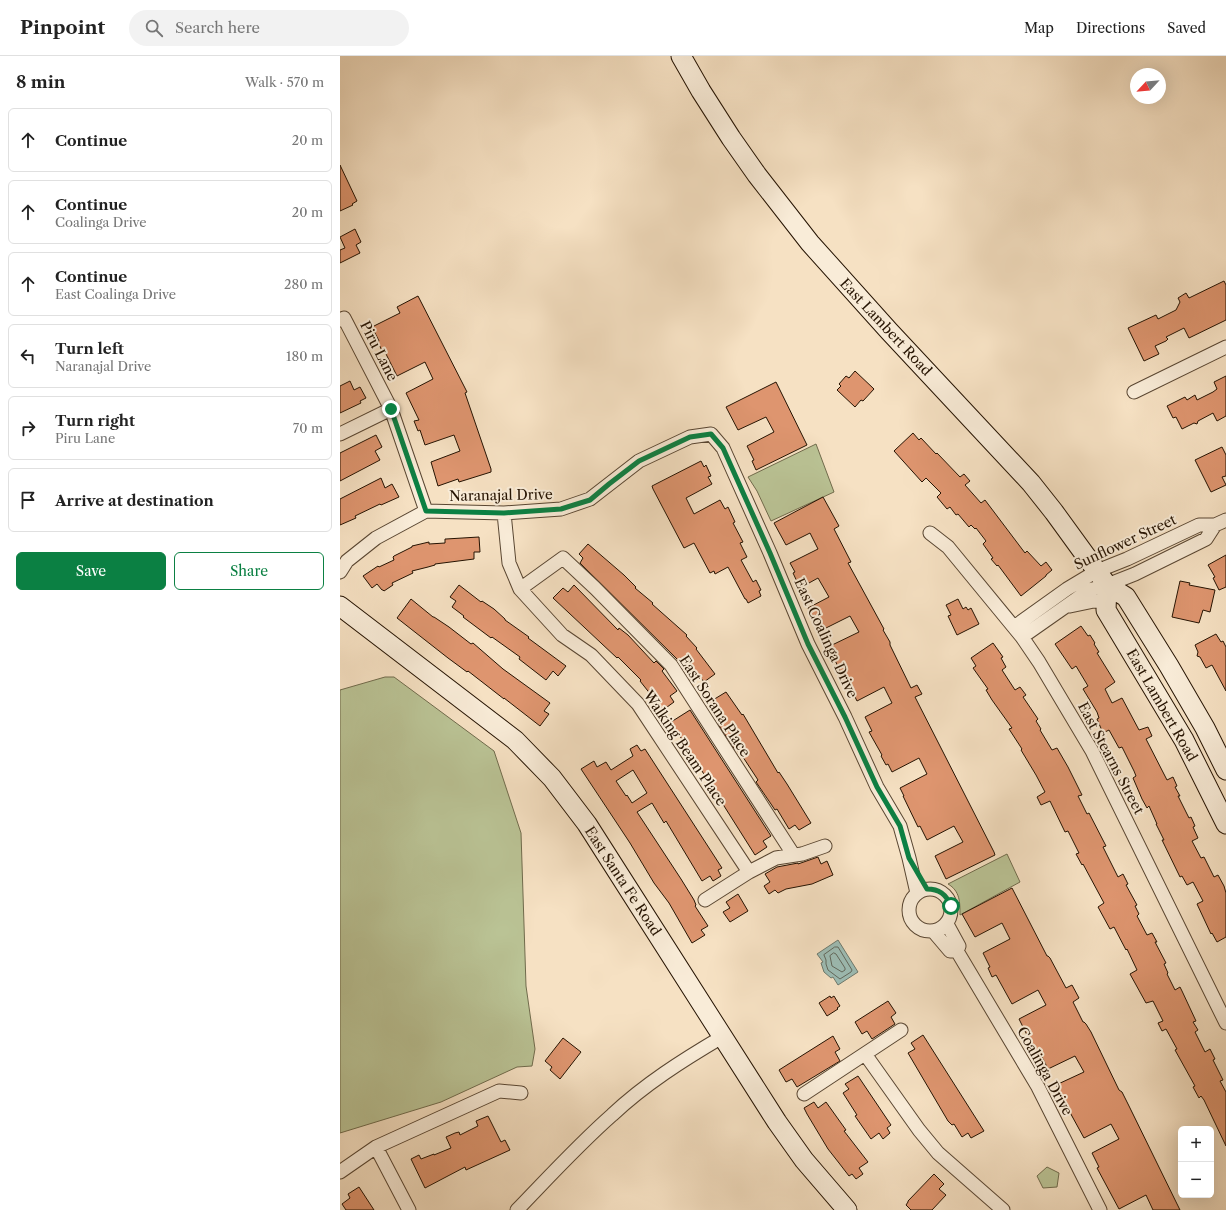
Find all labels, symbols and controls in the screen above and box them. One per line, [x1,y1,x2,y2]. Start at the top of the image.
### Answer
search box [129,10,409,46]
text: Pinpoint [20,16,105,39]
icon: search [143,17,165,39]
text: Search here [175,18,260,37]
text: Map [1024,19,1054,37]
text: Directions [1076,19,1145,37]
text: Saved [1167,19,1206,37]
north arrow [1130,68,1166,104]
text: 8 min [16,72,65,92]
text: Walk · 570 m [245,74,324,90]
icon: ahead [17,129,39,151]
text: Continue [55,131,127,150]
text: 20 m [292,132,323,148]
text: Continue [55,195,127,214]
icon: ahead [17,201,39,223]
text: 20 m [292,204,323,220]
text: Coalinga Drive [55,214,147,230]
text: Continue [55,267,127,286]
icon: ahead [17,273,39,295]
street label: East Lambert Road [836,274,936,380]
text: 280 m [284,276,323,292]
text: East Coalinga Drive [55,286,176,302]
street label: Piru Lane [356,318,402,384]
text: Turn left [55,339,124,358]
icon: left [17,345,39,367]
text: 180 m [286,348,323,364]
text: Naranajal Drive [55,358,151,374]
route end [382,400,400,418]
text: Turn right [55,411,135,430]
icon: right [17,417,39,439]
text: 70 m [293,420,323,436]
text: Piru Lane [55,430,115,446]
street label: Naranajal Drive [449,485,553,505]
icon: arrive [17,489,39,511]
text: Arrive at destination [55,491,214,510]
street label: Sunflower Street [1071,510,1179,574]
button: Save [16,552,166,590]
button: Share [174,552,324,590]
street label: East Coalinga Drive [790,575,862,701]
street label: East Lambert Road [1123,646,1202,765]
street label: East Sorana Place [675,652,755,760]
street label: Walking Beam Place [639,686,730,809]
street label: East Stearns Street [1074,699,1148,817]
street label: East Santa Fe Road [581,823,665,939]
route start [942,897,960,915]
street label: Coalinga Drive [1013,1024,1077,1119]
map controls [1178,1126,1214,1198]
button: + [1178,1126,1214,1162]
button: − [1178,1162,1214,1198]

